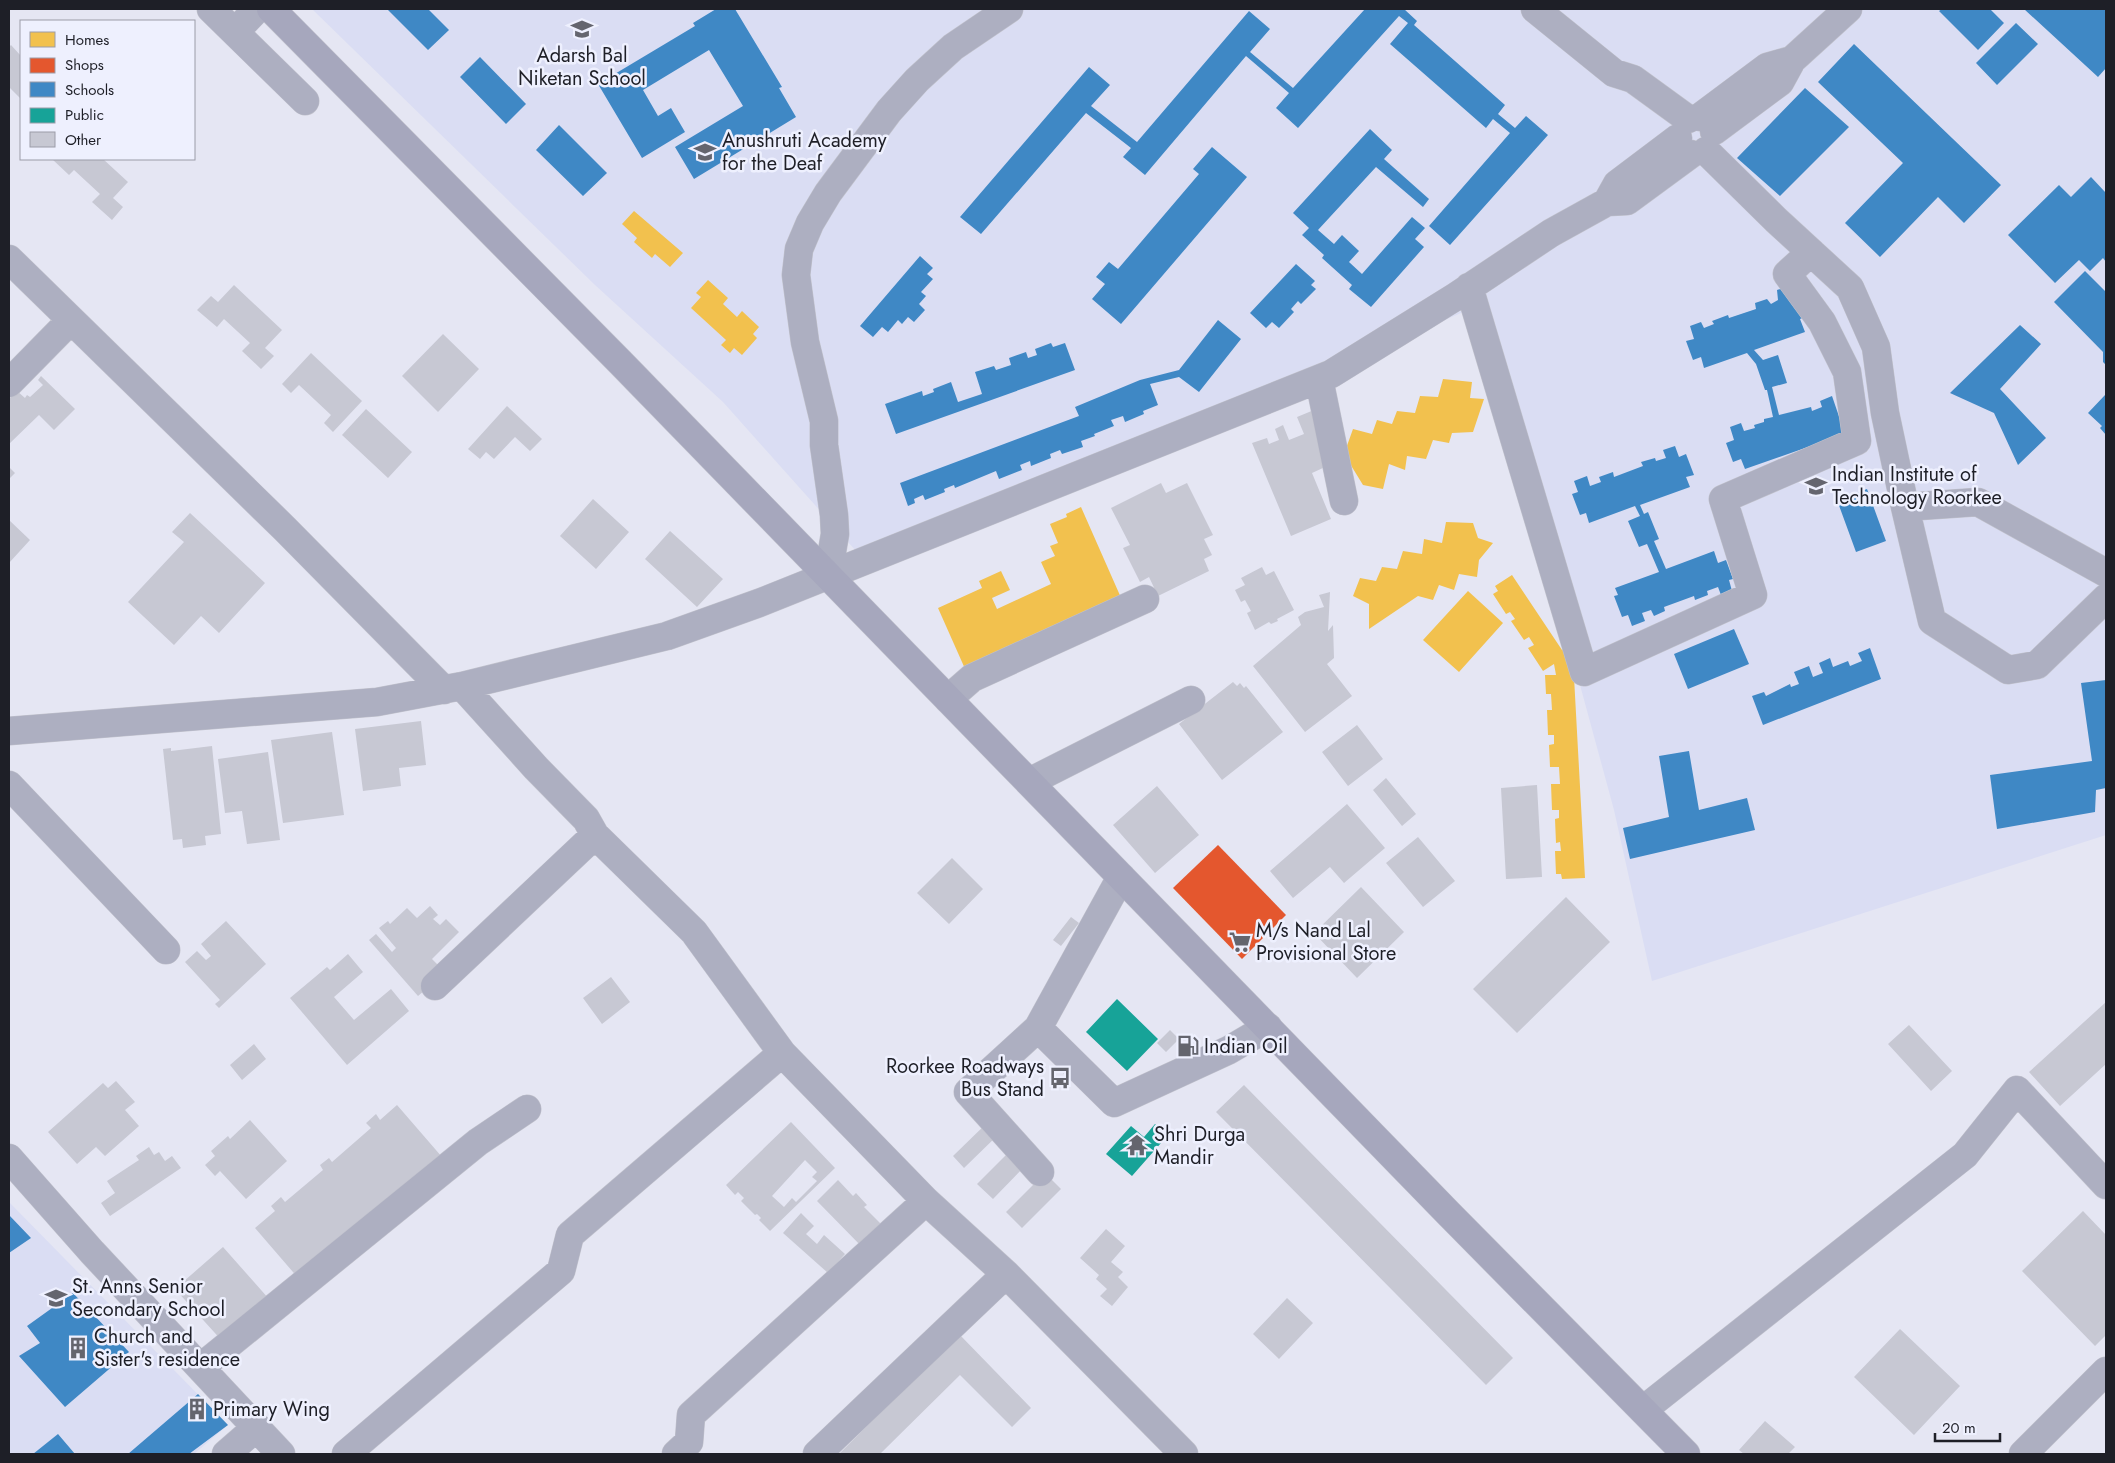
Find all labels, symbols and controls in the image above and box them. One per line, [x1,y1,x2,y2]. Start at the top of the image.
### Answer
school or university icon: Adarsh Bal Niketan School [569,16,595,42]
legend [20,20,195,160]
text: Homes [65,29,109,51]
place label: Adarsh Bal Niketan School [518,41,646,93]
text: Shops [65,54,104,76]
text: Schools [65,79,114,101]
text: Public [65,104,104,126]
place label: Anushruti Academy for the Deaf [722,126,887,178]
text: Other [65,129,102,151]
school or university icon: Anushruti Academy for the Deaf [692,139,718,165]
place label: Indian Institute of Technology Roorkee [1832,460,2002,512]
school or university icon: Indian Institute of Technology Roorkee [1803,473,1829,499]
place label: M/s Nand Lal Provisional Store [1256,916,1396,968]
supermarket icon: M/s Nand Lal Provisional Store [1227,929,1253,955]
place label: Indian Oil [1204,1032,1288,1061]
fuel station icon: Indian Oil [1175,1033,1201,1059]
place label: Roorkee Roadways Bus Stand [886,1052,1044,1104]
bus stop icon: Roorkee Roadways Bus Stand [1047,1065,1073,1091]
place label: Shri Durga Mandir [1154,1120,1245,1172]
temple icon: Shri Durga Mandir [1124,1132,1150,1158]
place label: St. Anns Senior Secondary School [72,1272,225,1324]
school or university icon: St. Anns Senior Secondary School [43,1285,69,1311]
place label: Church and Sister's residence [94,1322,240,1374]
building icon: Church and Sister's residence [65,1335,91,1361]
place label: Primary Wing [213,1395,330,1424]
building icon: Primary Wing [184,1396,210,1422]
scale bar [1935,1410,2000,1442]
text: 20 m [1942,1417,1976,1439]

